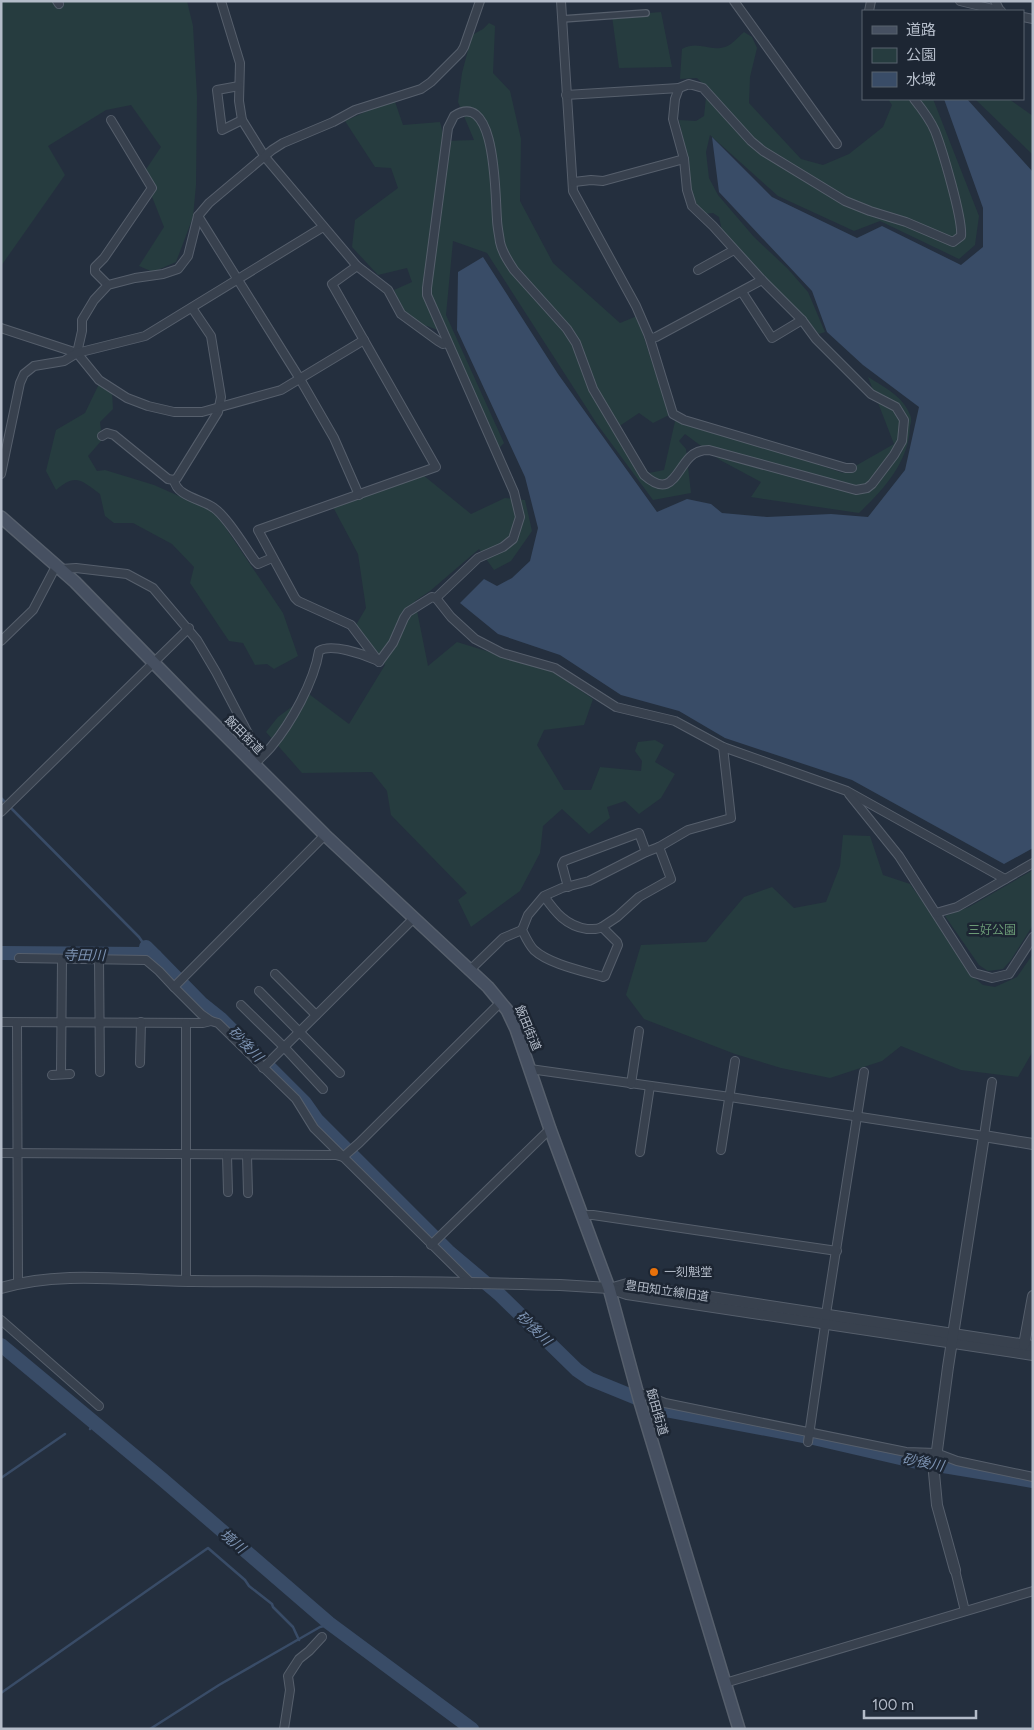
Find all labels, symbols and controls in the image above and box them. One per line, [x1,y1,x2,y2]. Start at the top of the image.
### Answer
legend [862,10,1024,100]
text: 道路 [906,21,936,39]
text: 公園 [906,46,936,64]
text: 水域 [906,71,936,89]
street label: 飯田街道 [222,713,266,757]
park label: 三好公園 [968,923,1016,937]
water label: 寺田川 [63,947,107,964]
street label: 飯田街道 [512,1003,544,1053]
water label: 砂後川 [225,1023,268,1067]
place label: 一刻魁堂 [664,1265,712,1279]
marker: 一刻魁堂 [648,1266,660,1278]
street label: 豊田知立線旧道 [624,1278,710,1304]
water label: 砂後川 [513,1308,556,1350]
street label: 飯田街道 [644,1387,670,1437]
water label: 砂後川 [901,1450,947,1475]
water label: 境川 [216,1526,250,1558]
scale bar [864,1688,976,1720]
text: 100 m [872,1696,914,1714]

